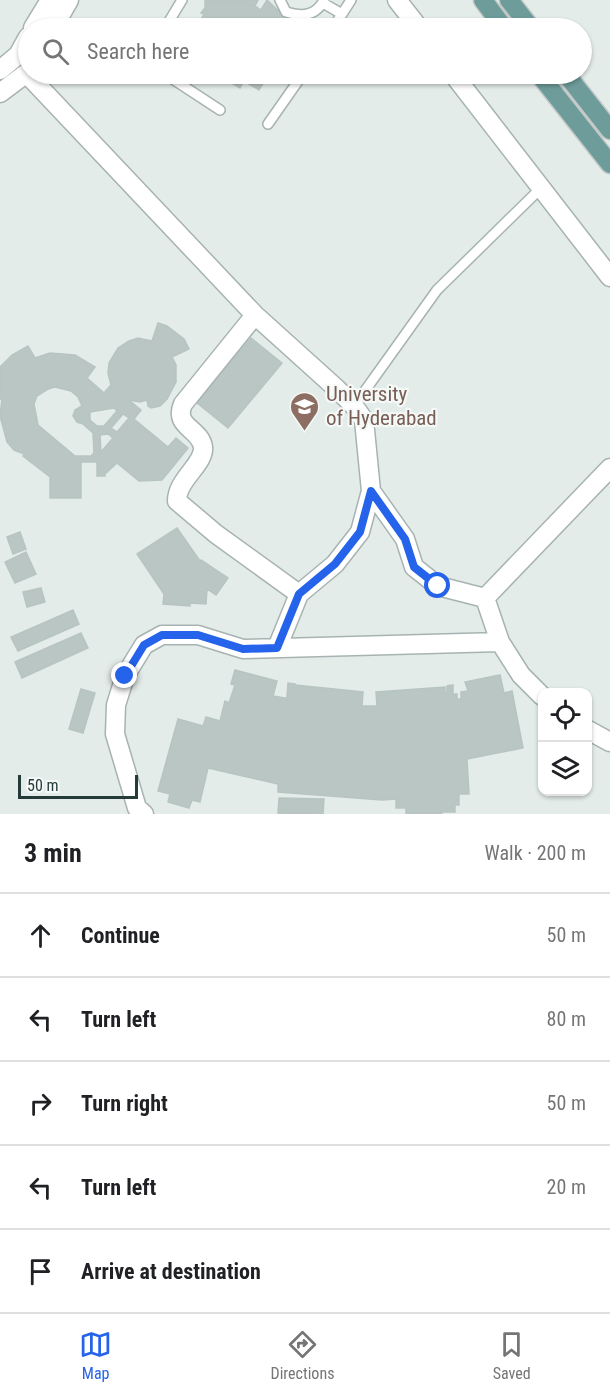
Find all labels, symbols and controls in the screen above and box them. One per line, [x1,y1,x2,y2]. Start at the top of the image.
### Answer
search box [18,18,592,84]
icon: search [39,35,72,68]
text: Search here [87,39,189,64]
place label: University of Hyderabad [326,382,437,430]
school or university icon: University of Hyderabad [289,390,321,432]
route start [424,572,450,598]
route end [111,662,137,688]
map controls [538,688,592,796]
button: locate [538,688,592,742]
button: layers [538,742,592,796]
scale bar [18,772,138,800]
text: 50 m [27,776,59,795]
text: 3 min [24,838,82,868]
text: Walk · 200 m [485,841,586,865]
icon: ahead [24,919,57,952]
text: Continue [81,923,160,948]
text: 50 m [547,923,586,947]
icon: left [24,1003,57,1036]
text: Turn left [81,1007,156,1032]
text: 80 m [547,1007,586,1031]
icon: right [24,1087,57,1120]
text: Turn right [81,1091,168,1116]
text: 50 m [547,1091,586,1115]
icon: left [24,1171,57,1204]
text: Turn left [81,1175,156,1200]
text: 20 m [547,1175,586,1199]
icon: arrive [24,1255,57,1288]
text: Arrive at destination [81,1259,261,1284]
tab: Map [79,1328,112,1383]
tab: Directions [271,1328,334,1383]
tab: Saved [493,1328,531,1383]

